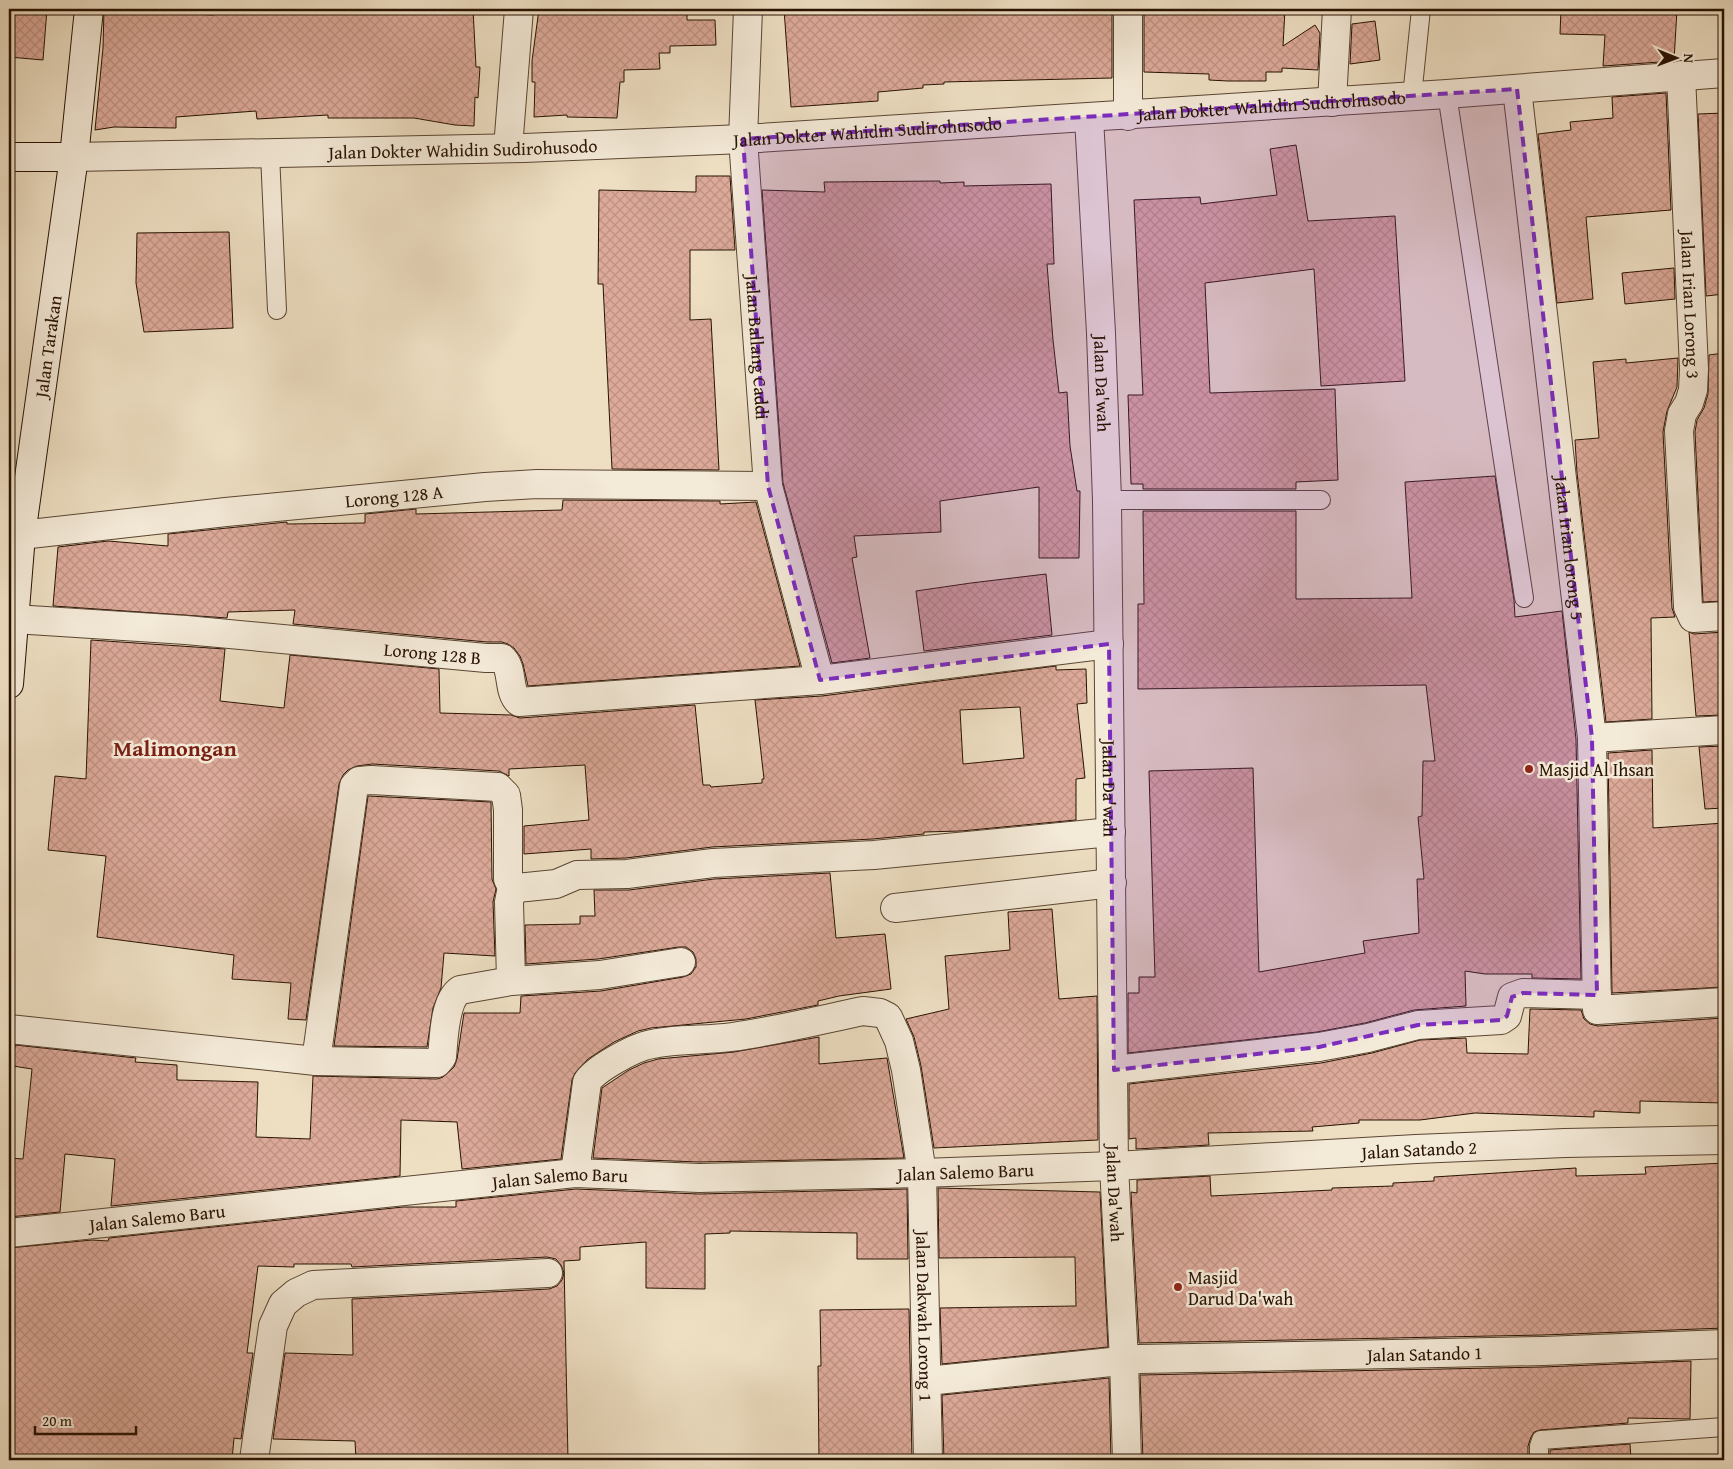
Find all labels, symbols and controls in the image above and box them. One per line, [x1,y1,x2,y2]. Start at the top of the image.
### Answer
north arrow [1650,32,1700,82]
text: N [1679,53,1699,64]
street label: Jalan Dokter Wahidin Sudirohusodo [1135,83,1407,127]
street label: Jalan Dokter Wahidin Sudirohusodo [731,109,1003,153]
street label: Jalan Dokter Wahidin Sudirohusodo [326,131,598,165]
street label: Jalan Irian Lorong 3 [1674,228,1708,380]
street label: Jalan Ballang Caddi [739,272,777,421]
street label: Jalan Tarakan [27,293,68,401]
street label: Jalan Da'wah [1088,333,1118,433]
street label: Jalan Irian lorong 5 [1548,472,1592,621]
street label: Lorong 128 A [344,478,444,514]
street label: Lorong 128 B [383,635,482,671]
district label: Malimongan [113,732,237,764]
street label: Jalan Da'wah [1096,738,1124,837]
place label: Masjid Al Ihsan [1539,756,1654,783]
marker: Masjid Al Ihsan [1523,763,1535,775]
street label: Jalan Satando 2 [1359,1133,1477,1166]
street label: Jalan Da'wah [1100,1143,1131,1243]
street label: Jalan Salemo Baru [895,1155,1035,1187]
street label: Jalan Salemo Baru [489,1159,629,1195]
street label: Jalan Salemo Baru [86,1197,227,1238]
street label: Jalan Dakwah Lorong 1 [910,1228,940,1402]
place label: Masjid Darud Da'wah [1188,1264,1293,1312]
marker: Masjid Darud Da'wah [1172,1281,1184,1293]
street label: Jalan Satando 1 [1365,1339,1483,1368]
scale bar [35,1404,136,1436]
text: 20 m [42,1410,73,1431]

